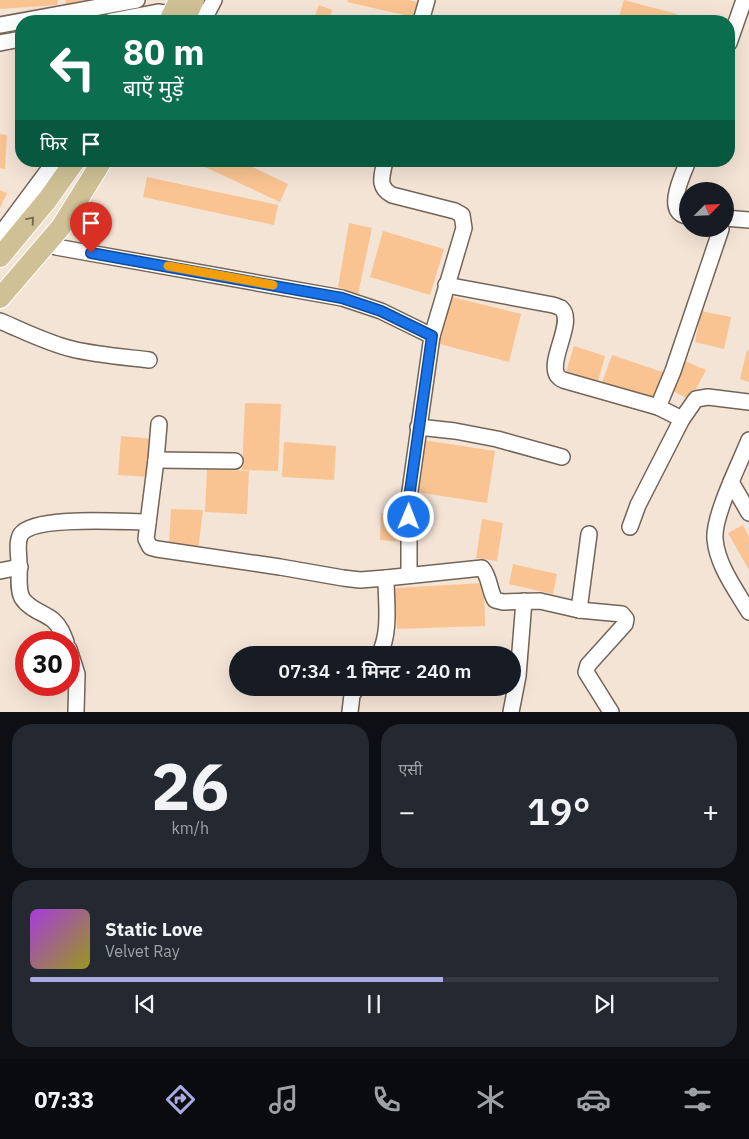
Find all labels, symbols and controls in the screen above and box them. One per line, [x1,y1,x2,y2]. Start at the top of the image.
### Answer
text: 80 m [123,29,205,75]
icon: left [40,35,105,100]
text: बाएँ मुड़ें [123,73,184,102]
icon: arrive [77,130,105,158]
text: फिर [40,131,67,155]
north arrow [679,182,734,238]
map controls [679,182,734,237]
pin [70,202,112,253]
icon: arrive [77,209,105,237]
one-way arrow [26,216,35,225]
position arrow [382,490,434,542]
speed limit sign: 30 [15,631,80,696]
text: 07:34 · 1 मिनट · 240 m [279,659,471,683]
text: 26 [151,743,229,828]
text: एसी [399,759,422,779]
text: 19° [527,786,590,835]
text: − [399,793,415,830]
text: + [702,793,719,830]
text: km/h [171,818,209,838]
text: Static Love [105,917,203,941]
text: Velvet Ray [105,941,180,961]
icon: previous [131,990,159,1018]
icon: pause [360,990,388,1018]
icon: next [590,990,618,1018]
icon: directions [163,1082,198,1117]
icon: music [266,1082,301,1117]
icon: phone [369,1082,404,1117]
icon: climate [473,1082,508,1117]
icon: car [576,1082,611,1117]
icon: filters [680,1082,715,1117]
text: 07:33 [34,1085,94,1114]

